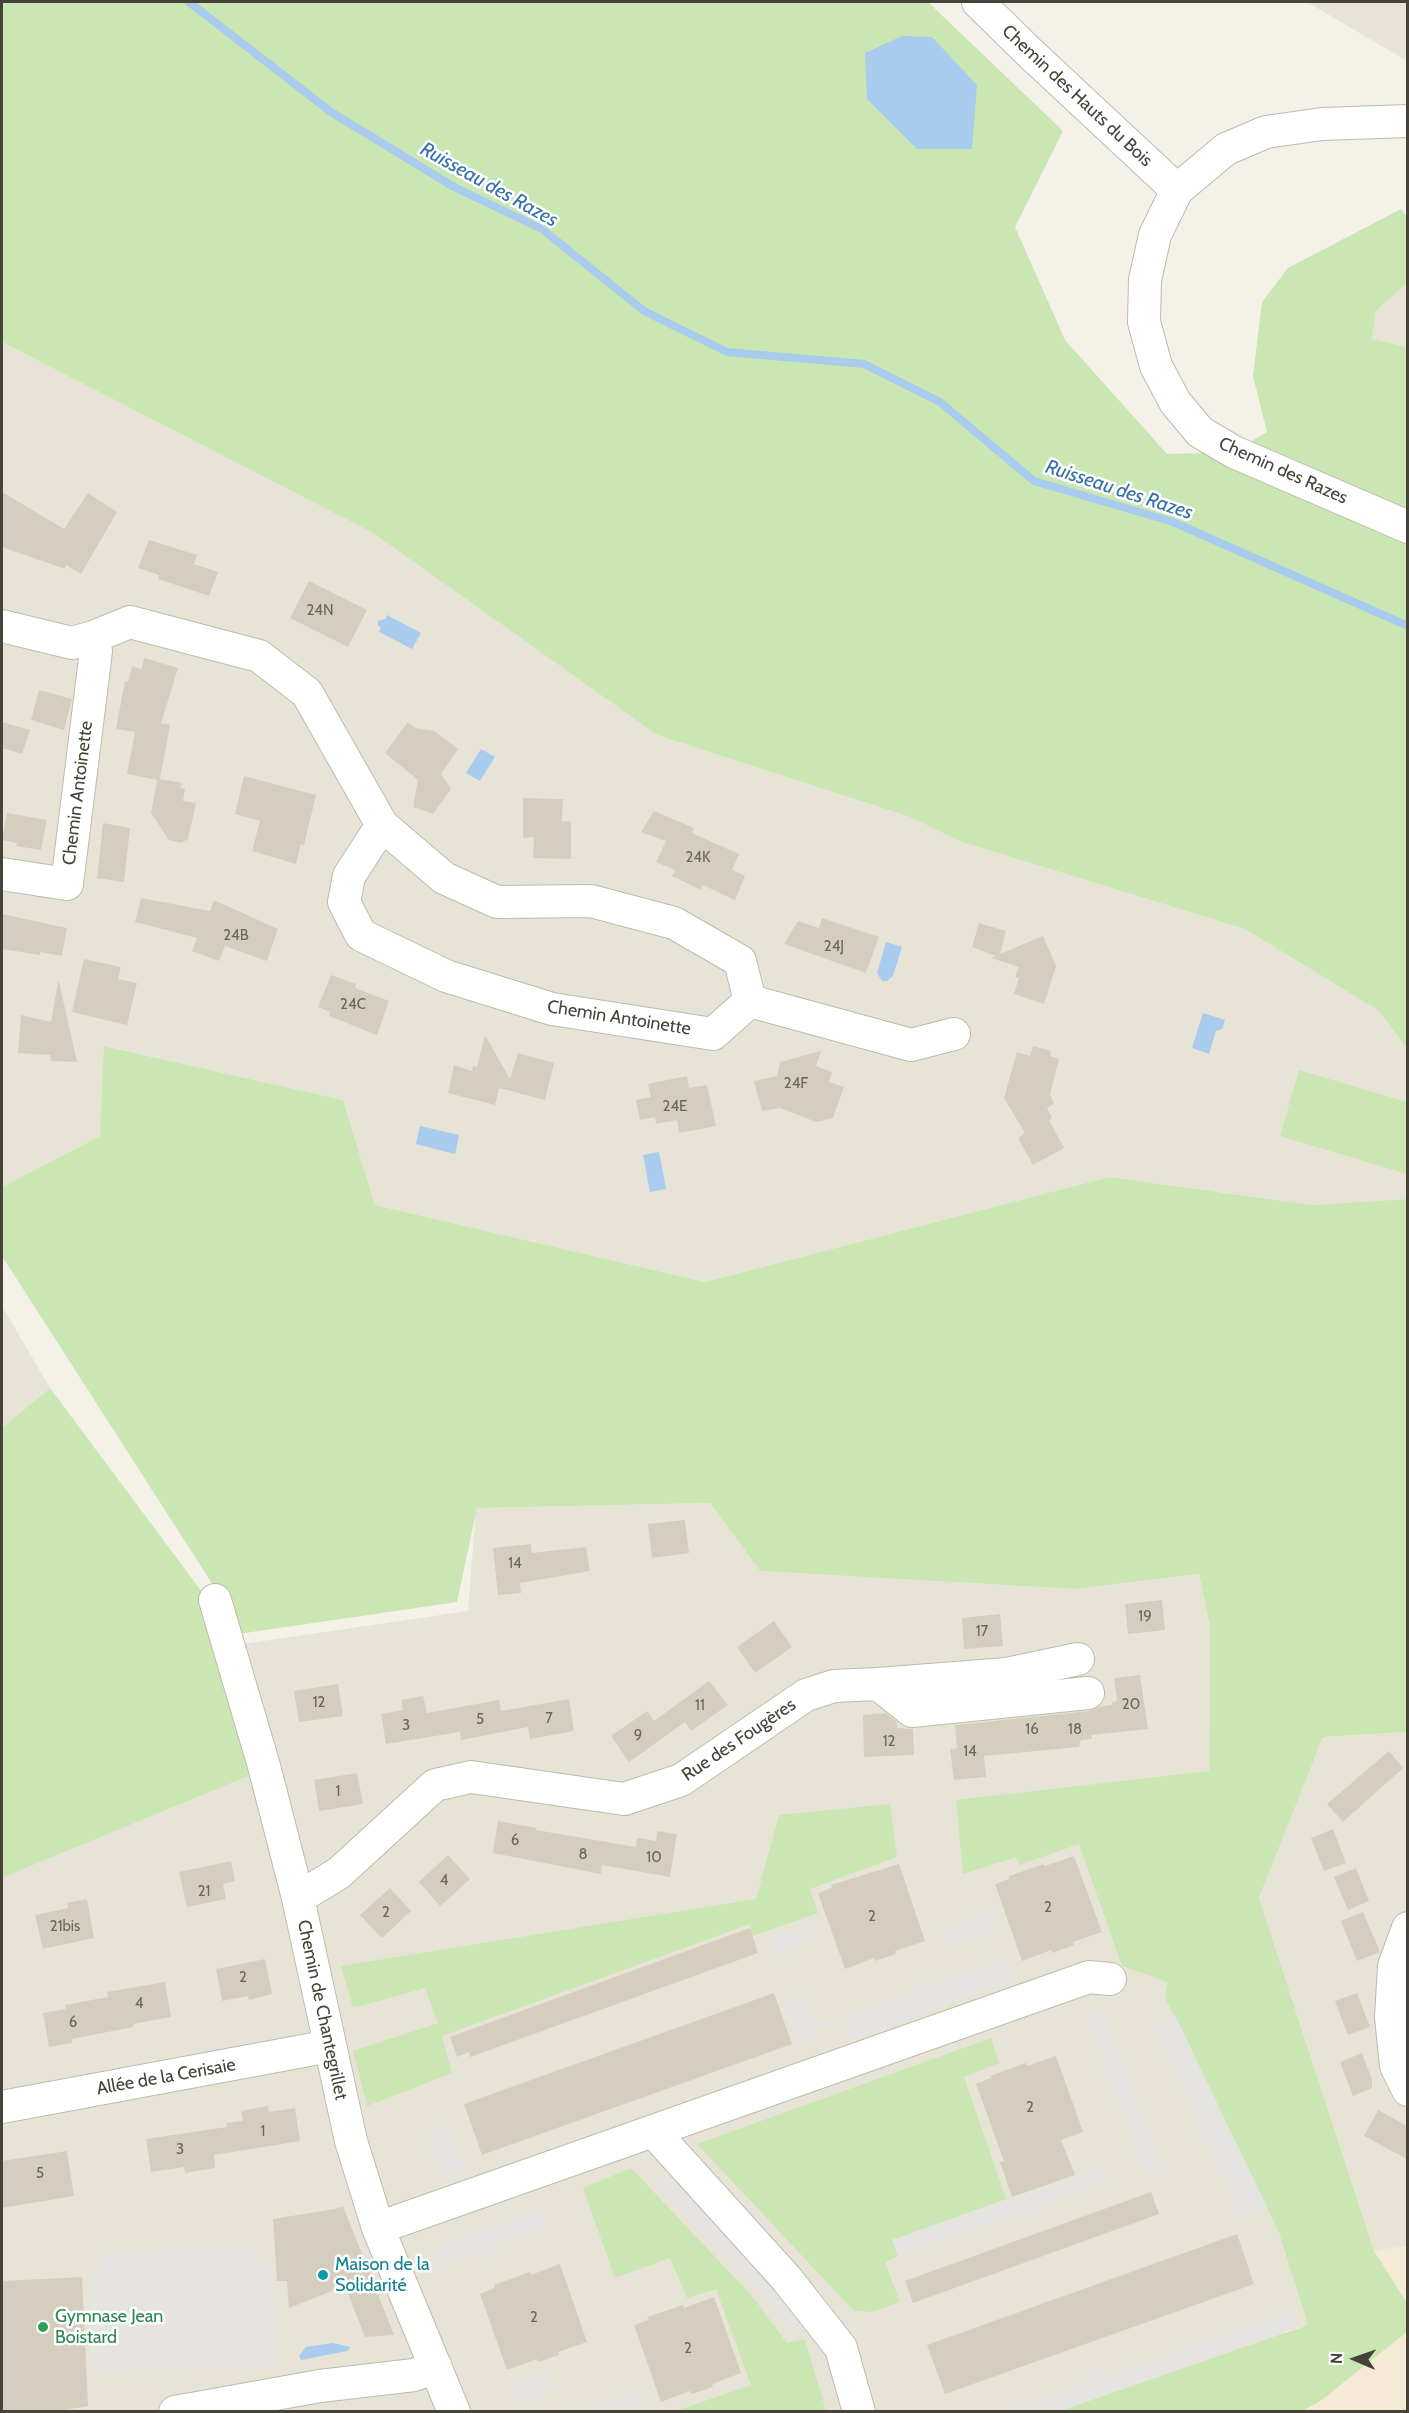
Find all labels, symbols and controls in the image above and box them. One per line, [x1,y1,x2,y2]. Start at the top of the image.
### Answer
street label: Chemin des Hauts du Bois [997,21,1157,171]
water label: Ruisseau des Razes [416,137,562,233]
street label: Chemin des Razes [1215,433,1351,509]
water label: Ruisseau des Razes [1042,455,1196,525]
house number: 24N [306,602,334,620]
street label: Chemin Antoinette [58,720,98,866]
house number: 24K [685,849,711,867]
house number: 24B [223,927,249,945]
house number: 24J [824,938,844,956]
house number: 24C [340,996,366,1014]
street label: Chemin Antoinette [546,996,692,1040]
house number: 24F [784,1075,808,1093]
house number: 24E [663,1098,687,1116]
house number: 14 [508,1555,522,1573]
house number: 19 [1138,1608,1152,1626]
house number: 17 [976,1623,988,1641]
house number: 12 [313,1694,325,1712]
street label: Rue des Fougères [678,1694,800,1786]
house number: 20 [1122,1696,1140,1714]
house number: 11 [695,1697,705,1715]
house number: 7 [545,1710,553,1728]
house number: 5 [476,1711,484,1729]
house number: 3 [402,1717,410,1735]
house number: 16 [1025,1721,1039,1739]
house number: 18 [1068,1721,1082,1739]
house number: 9 [634,1727,642,1745]
house number: 12 [883,1733,895,1751]
house number: 14 [963,1743,977,1761]
house number: 1 [336,1783,340,1801]
house number: 6 [511,1832,519,1850]
house number: 8 [578,1846,588,1864]
house number: 10 [646,1849,662,1867]
house number: 4 [440,1872,448,1890]
house number: 21 [198,1883,210,1901]
house number: 2 [1044,1899,1052,1917]
house number: 2 [382,1904,390,1922]
house number: 2 [868,1908,876,1926]
house number: 21bis [50,1918,80,1936]
street label: Chemin de Chantegrillet [292,1918,352,2102]
house number: 2 [239,1969,247,1987]
house number: 4 [135,1995,143,2013]
house number: 6 [69,2014,77,2032]
street label: Allée de la Cerisaie [95,2054,237,2100]
house number: 2 [1026,2099,1034,2117]
house number: 1 [261,2123,265,2141]
house number: 3 [176,2141,184,2159]
house number: 5 [36,2165,44,2183]
place label: Maison de la Solidarité [335,2254,430,2296]
marker: Maison de la Solidarité [316,2268,330,2282]
place label: Gymnase Jean Boistard [55,2306,163,2348]
house number: 2 [530,2309,538,2327]
marker: Gymnase Jean Boistard [36,2320,50,2334]
north arrow [1325,2329,1385,2389]
house number: 2 [684,2340,692,2358]
text: N [1327,2352,1346,2364]

